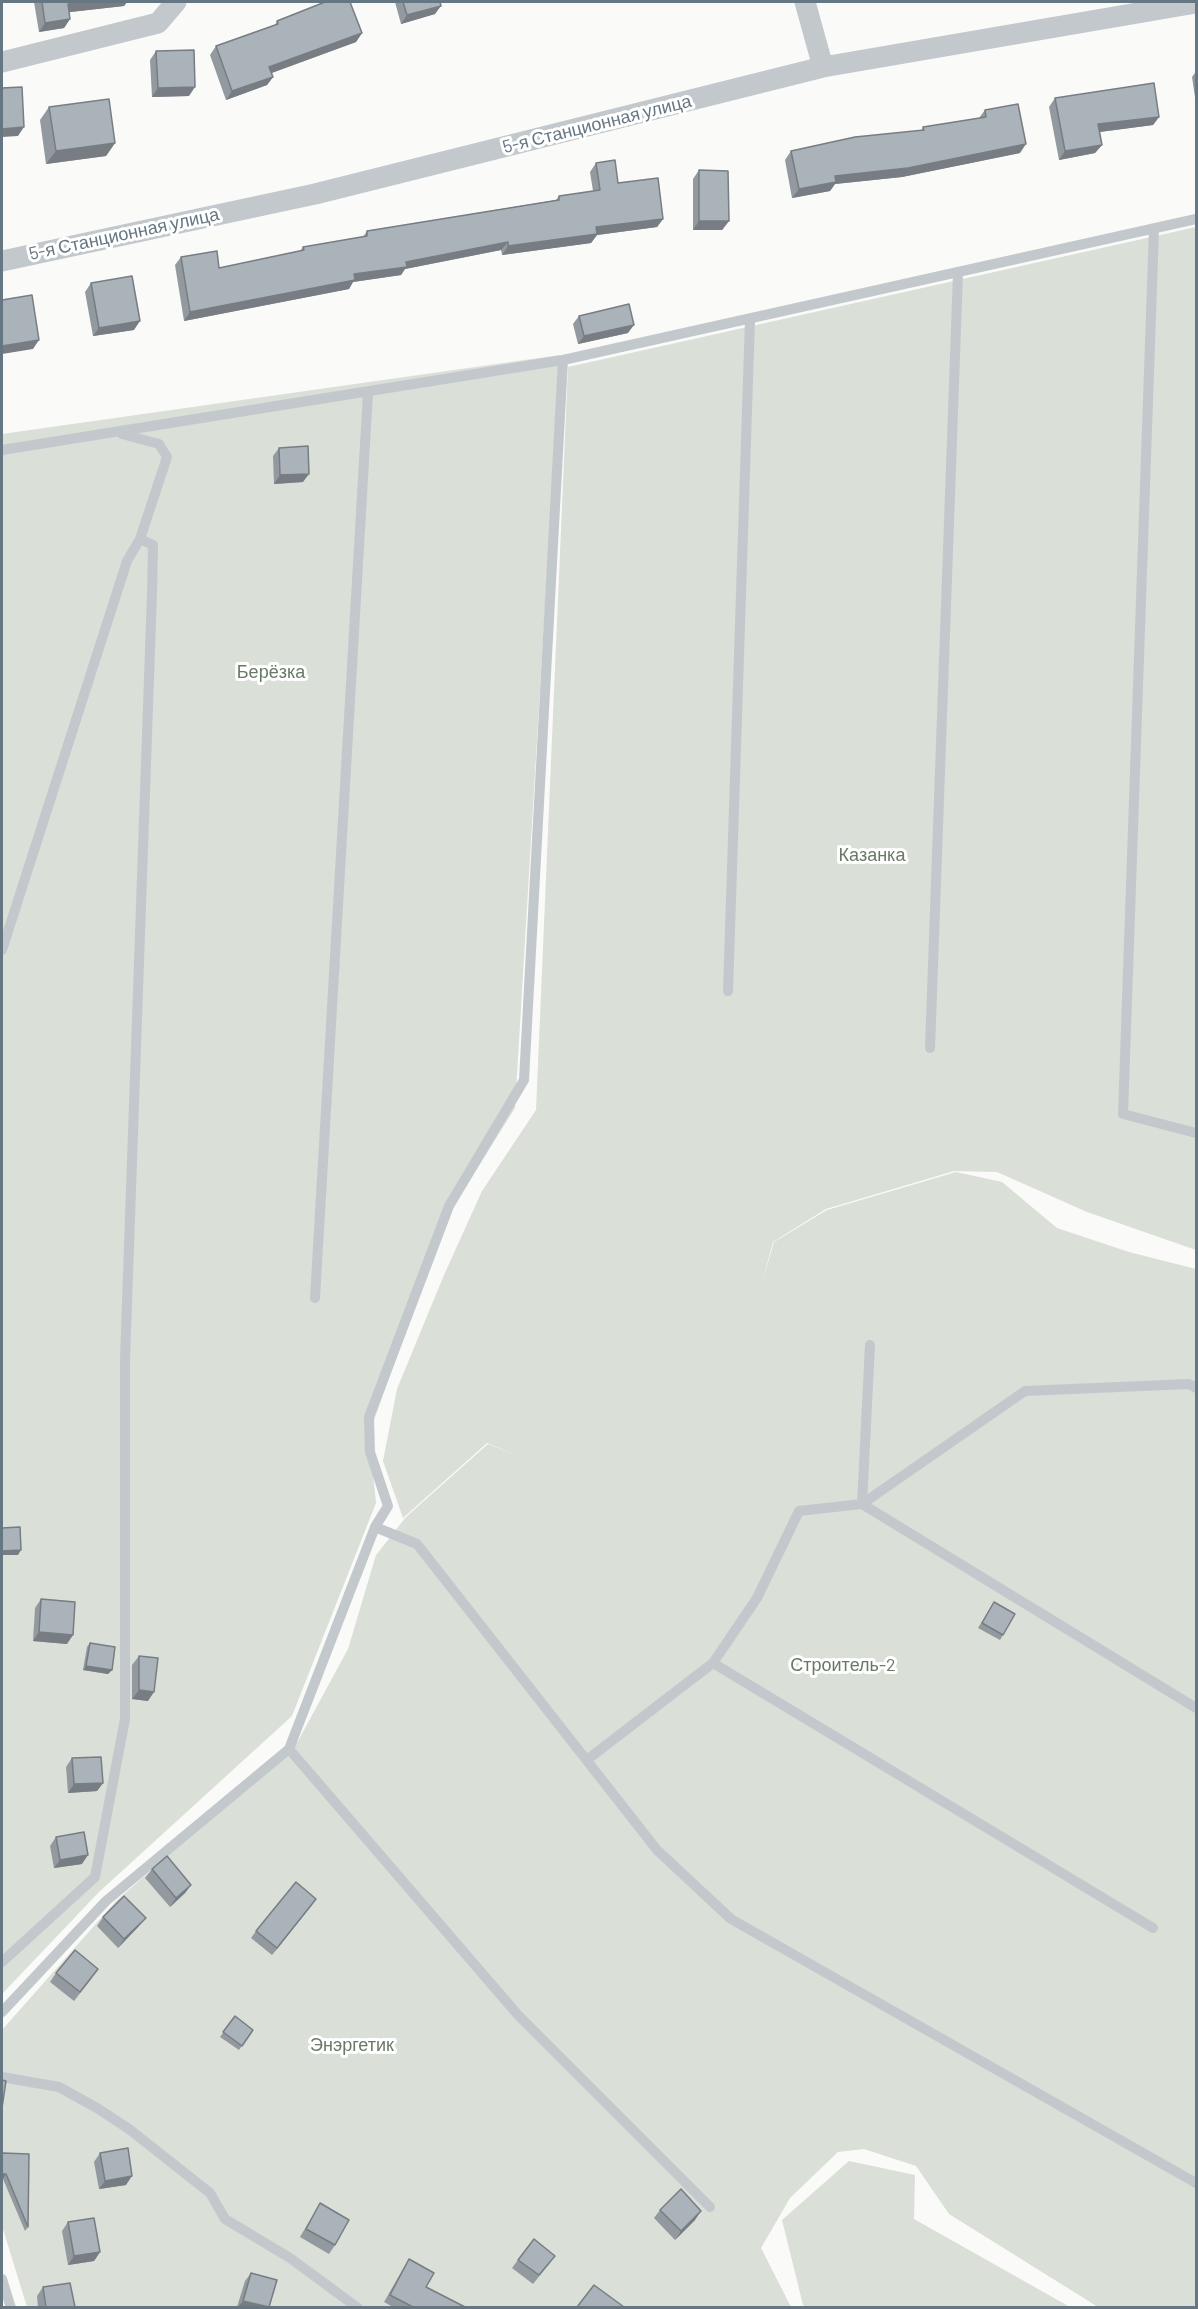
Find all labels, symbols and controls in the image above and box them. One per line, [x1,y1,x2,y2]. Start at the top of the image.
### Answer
street label: 5-я Станционная улица [500,90,694,158]
street label: 5-я Станционная улица [27,203,221,265]
park label: Берёзка [237,661,305,683]
park label: Казанка [839,844,905,866]
park label: Строитель-2 [790,1654,896,1676]
park label: Энэргетик [310,2034,394,2056]

